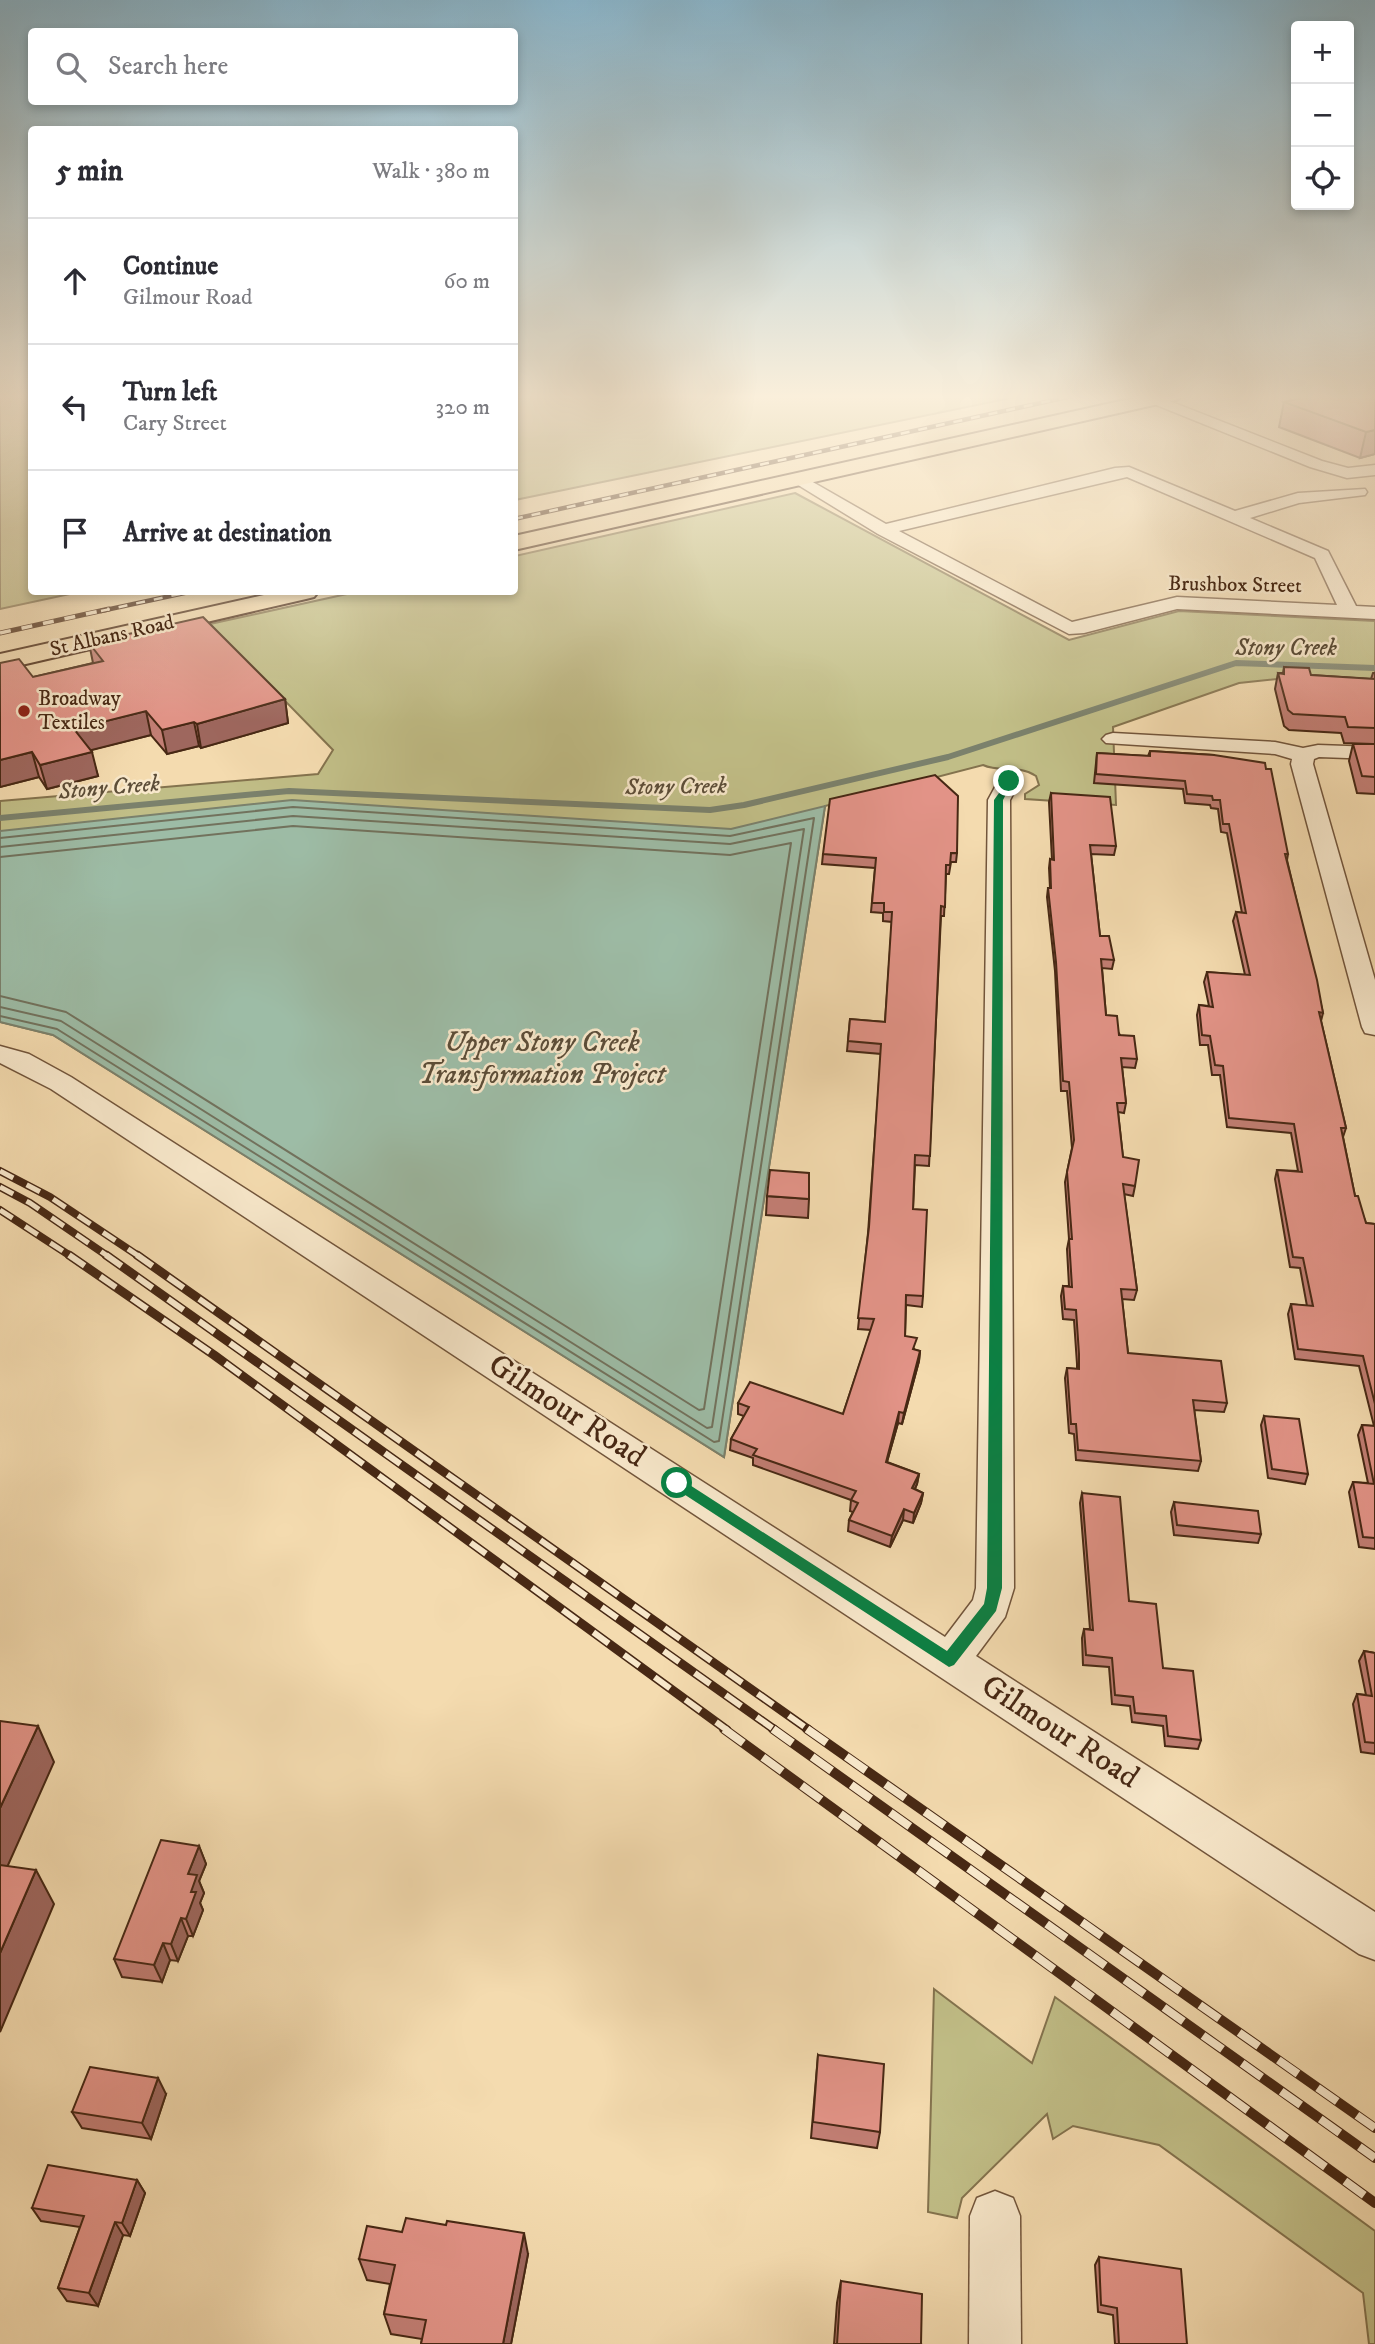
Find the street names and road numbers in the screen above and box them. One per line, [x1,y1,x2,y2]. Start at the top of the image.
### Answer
street label: Brushbox Street [1168,571,1302,599]
street label: St Albans Road [47,609,177,663]
street label: Gilmour Road [481,1345,653,1477]
street label: Gilmour Road [974,1666,1146,1798]

